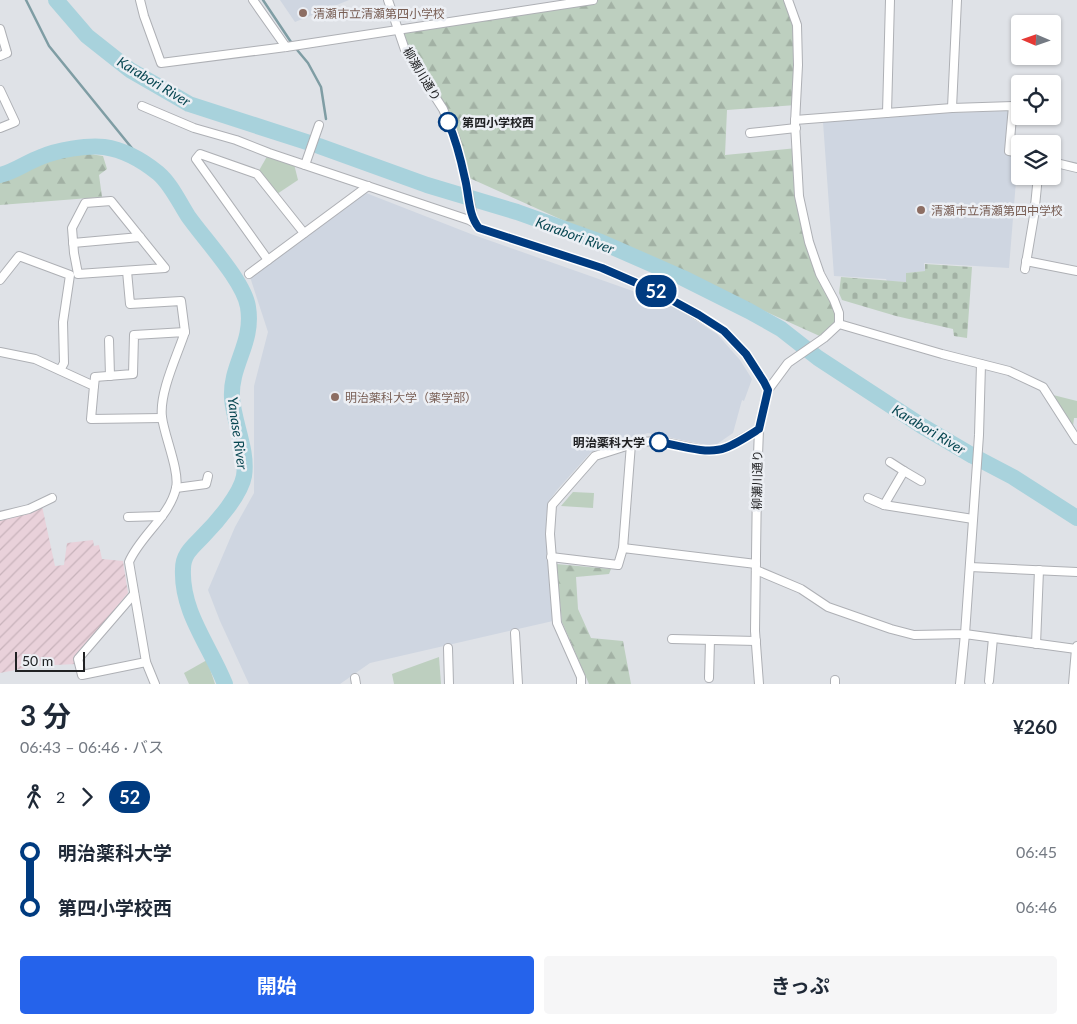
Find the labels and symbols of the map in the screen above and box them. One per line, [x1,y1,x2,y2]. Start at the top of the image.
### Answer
place label: 清瀬市立清瀬第四小学校 [313,6,445,21]
marker: 清瀬市立清瀬第四小学校 [297,7,309,19]
north arrow [1011,15,1061,65]
street label: 柳瀬川通り [400,44,444,104]
water label: Karabori River [114,53,194,110]
marker: 第四小学校西 [438,112,458,132]
place label: 第四小学校西 [462,115,534,130]
place label: 清瀬市立清瀬第四中学校 [931,203,1063,218]
marker: 清瀬市立清瀬第四中学校 [915,204,927,216]
water label: Karabori River [533,213,617,257]
line badge: 52 [634,275,678,307]
place label: 明治薬科大学（薬学部） [345,390,477,405]
marker: 明治薬科大学（薬学部） [329,391,341,403]
water label: Yanase River [224,396,252,471]
water label: Karabori River [889,401,969,458]
marker: 明治薬科大学 [649,432,669,452]
place label: 明治薬科大学 [573,435,645,450]
street label: 柳瀬川通り [749,450,765,510]
scale bar [15,649,85,672]

